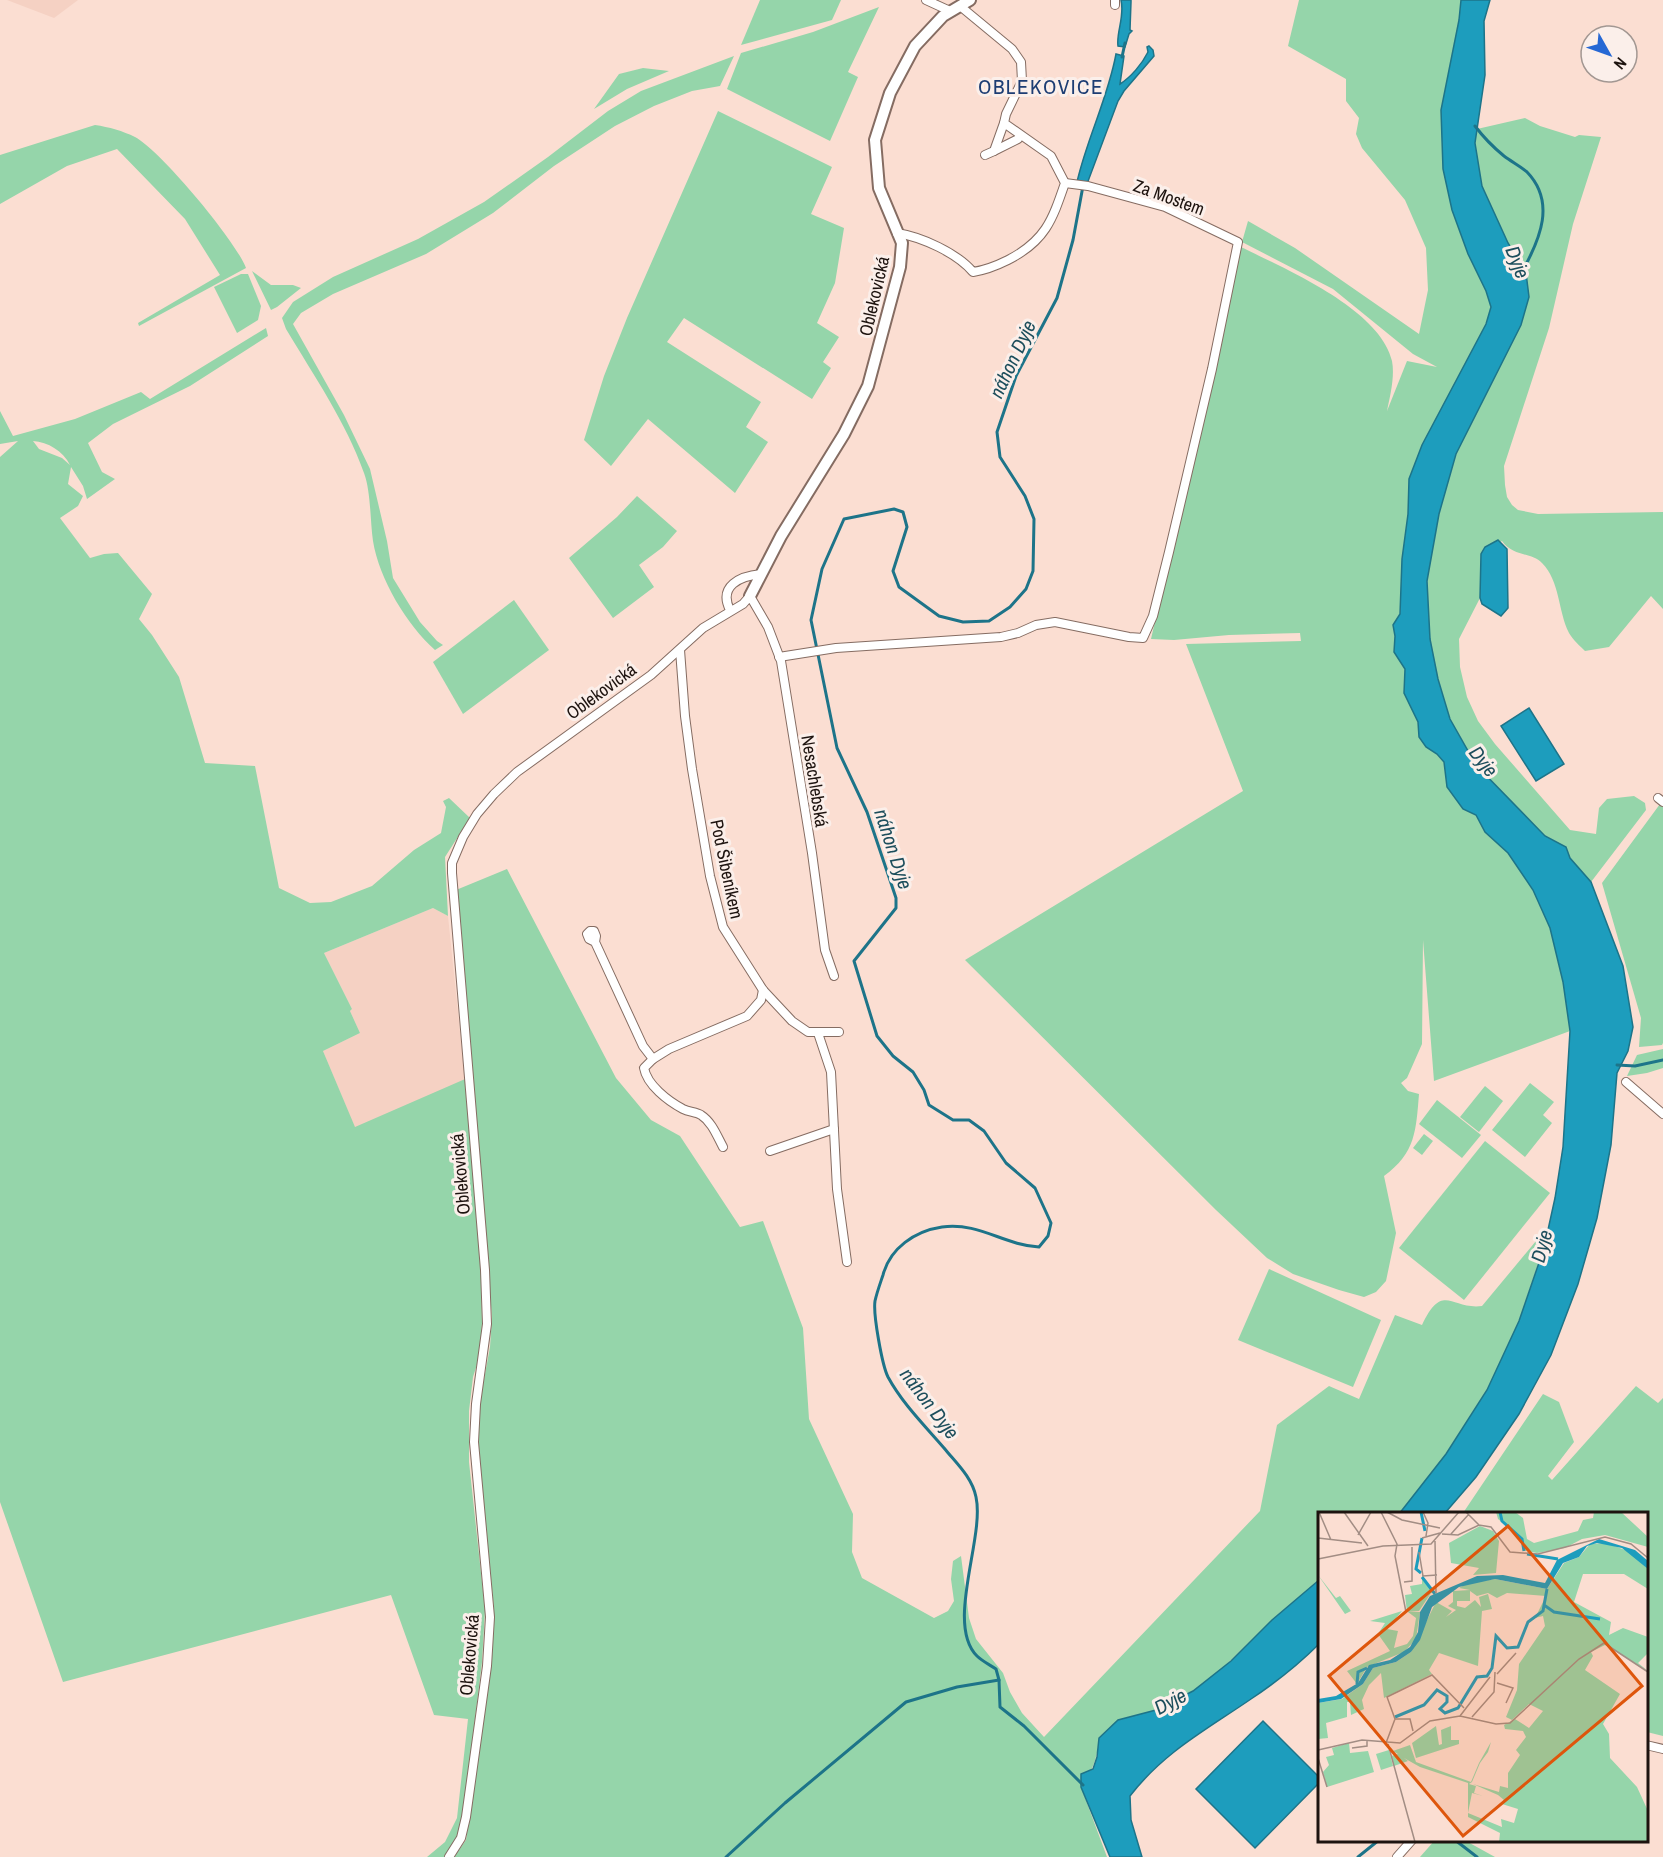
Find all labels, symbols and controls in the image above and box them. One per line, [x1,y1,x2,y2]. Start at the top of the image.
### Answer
north arrow [1579,24,1639,84]
text: N [1609,53,1632,74]
district label: OBLEKOVICE [978,72,1104,101]
street label: Za Mostem [1130,173,1208,221]
water label: Dyje [1499,242,1537,282]
street label: Oblekovická [853,254,895,338]
water label: náhon Dyje [982,316,1042,402]
street label: Oblekovická [561,657,641,725]
street label: Nesachlebská [795,733,835,829]
water label: Dyje [1463,740,1505,782]
water label: náhon Dyje [868,805,920,893]
street label: Pod Šibeníkem [704,817,750,921]
street label: Oblekovická [444,1132,476,1216]
water label: Dyje [1524,1227,1558,1265]
water label: náhon Dyje [894,1362,966,1444]
inset map [1318,1512,1648,1842]
street label: Oblekovická [453,1613,485,1697]
water label: Dyje [1149,1681,1191,1721]

